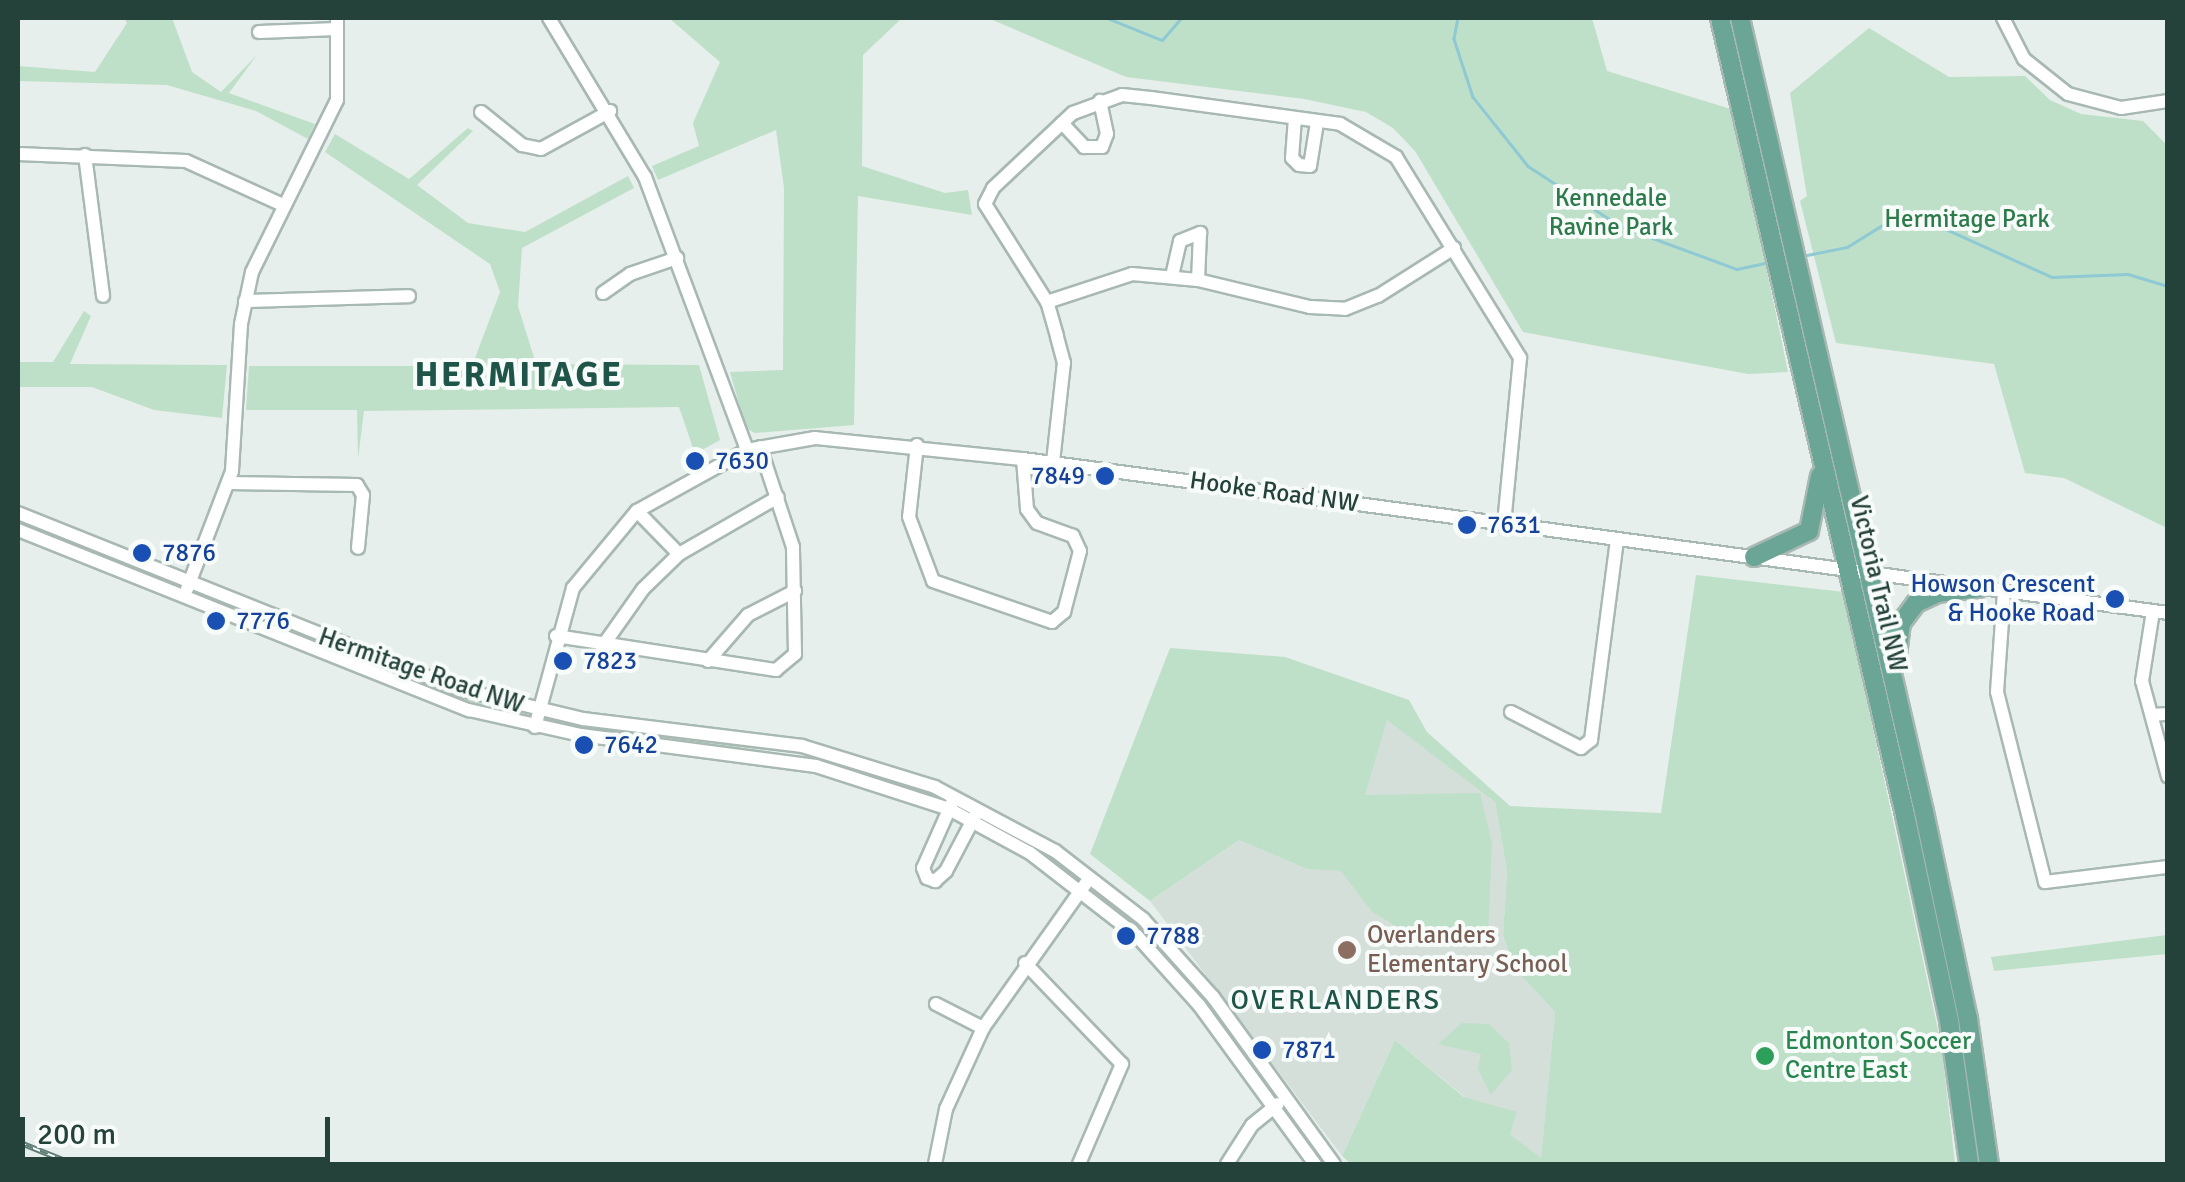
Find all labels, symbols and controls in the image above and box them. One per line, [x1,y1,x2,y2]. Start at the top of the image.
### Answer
park label: Kennedale Ravine Park [1549,184,1673,243]
park label: Hermitage Park [1884,204,2050,234]
district label: HERMITAGE [415,354,623,396]
place label: 7630 [715,446,769,476]
marker: 7630 [684,450,706,472]
place label: 7849 [1031,461,1085,491]
marker: 7849 [1094,465,1116,487]
street label: Hooke Road NW [1188,465,1360,519]
street label: Victoria Trail NW [1843,493,1913,675]
place label: 7631 [1487,510,1541,540]
marker: 7631 [1456,514,1478,536]
place label: 7876 [162,538,216,568]
marker: 7876 [131,542,153,564]
place label: Howson Crescent & Hooke Road [1910,570,2095,629]
marker: Howson Crescent & Hooke Road [2104,588,2126,610]
place label: 7776 [236,606,290,636]
marker: 7776 [205,610,227,632]
street label: Hermitage Road NW [315,622,527,720]
place label: 7823 [583,646,637,676]
marker: 7823 [552,650,574,672]
place label: 7642 [604,730,658,760]
marker: 7642 [573,734,595,756]
place label: 7788 [1146,921,1200,951]
place label: Overlanders Elementary School [1367,921,1568,980]
marker: 7788 [1115,925,1137,947]
marker: Overlanders Elementary School [1336,939,1358,961]
district label: OVERLANDERS [1230,983,1442,1017]
place label: Edmonton Soccer Centre East [1785,1027,1971,1086]
place label: 7871 [1282,1035,1336,1065]
marker: 7871 [1251,1039,1273,1061]
marker: Edmonton Soccer Centre East [1754,1045,1776,1067]
scale bar [25,1097,335,1159]
text: 200 m [37,1116,116,1153]

